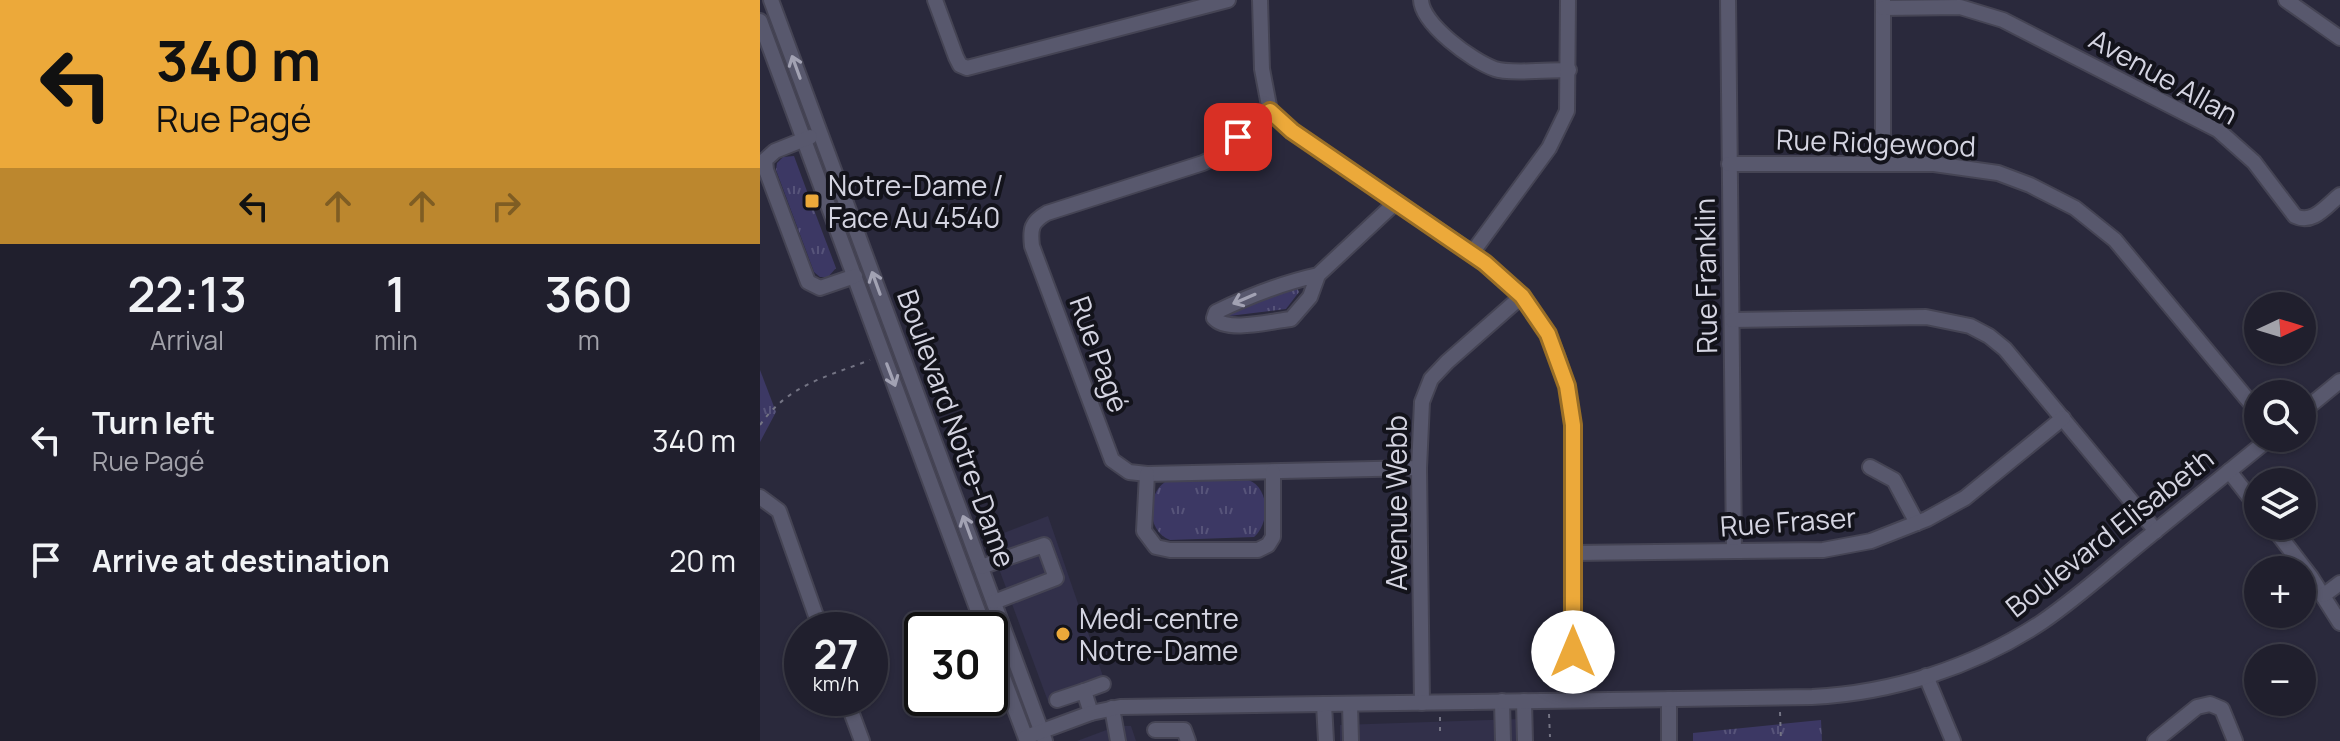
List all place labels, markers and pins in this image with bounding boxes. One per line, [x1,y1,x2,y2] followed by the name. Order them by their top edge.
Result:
[1204,103,1272,171] pin
[828,166,1004,236] place label: Notre-Dame / Face Au 4540
[803,192,821,210] marker: Notre-Dame / Face Au 4540
[1079,599,1239,669] place label: Medi-centre Notre-Dame
[1054,625,1072,643] marker: Medi-centre Notre-Dame

